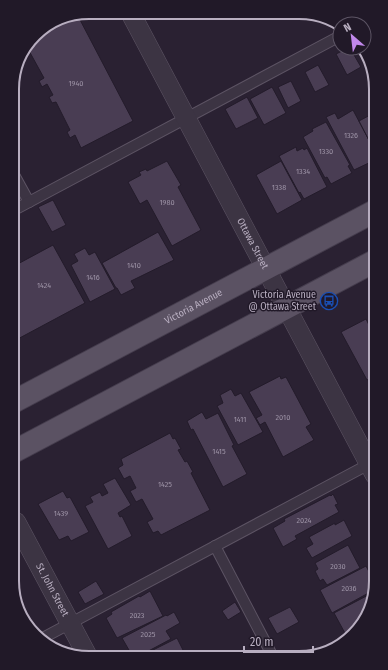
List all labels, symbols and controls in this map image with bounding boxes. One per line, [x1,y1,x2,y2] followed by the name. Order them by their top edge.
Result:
[332,16,372,56] north arrow
[342,20,354,35] text: N
[69,79,83,88] house number: 1940
[344,131,358,140] house number: 1326
[319,147,333,156] house number: 1330
[296,167,310,176] house number: 1334
[272,183,286,192] house number: 1338
[159,198,175,207] house number: 1980
[234,216,271,272] street label: Ottawa Street
[127,261,141,270] house number: 1410
[86,273,100,282] house number: 1416
[37,281,51,290] house number: 1424
[163,286,225,327] street label: Victoria Avenue
[249,289,317,313] place label: Victoria Avenue @ Ottawa Street
[319,291,339,311] bus stop icon: Victoria Avenue @ Ottawa Street
[276,413,290,422] house number: 2010
[234,415,246,424] house number: 1411
[212,447,226,456] house number: 1415
[158,480,172,489] house number: 1425
[54,509,68,518] house number: 1439
[297,516,312,525] house number: 2024
[33,561,72,619] street label: St. John Street
[330,562,346,571] house number: 2030
[341,584,357,593] house number: 2036
[130,611,145,620] house number: 2023
[244,628,313,654] scale bar
[141,630,156,639] house number: 2025
[250,635,274,649] text: 20 m

